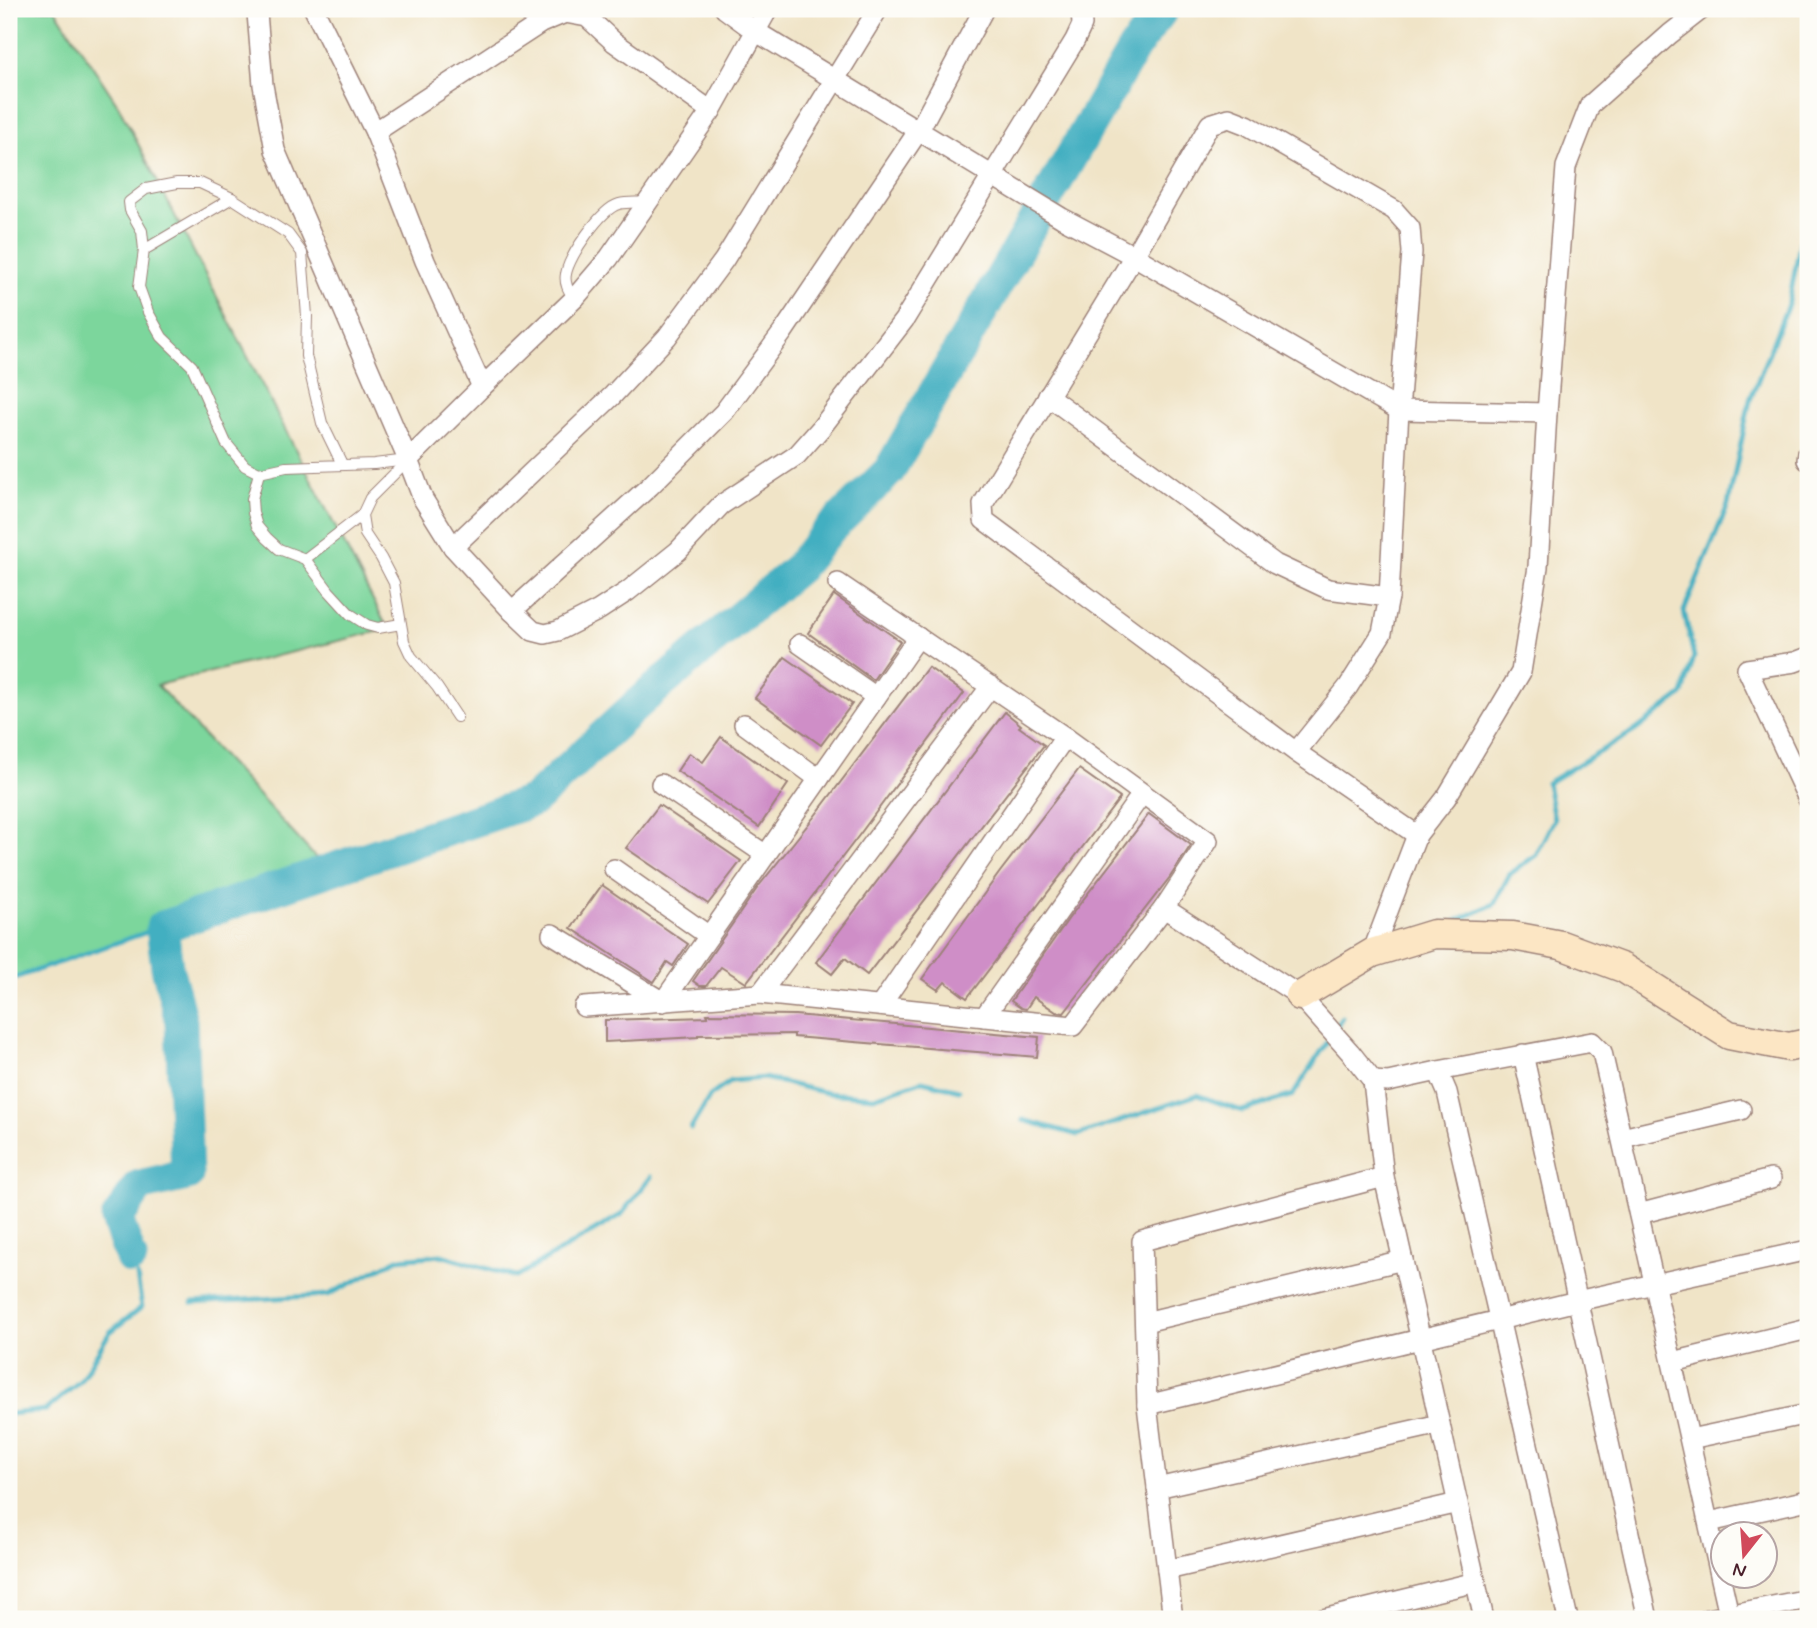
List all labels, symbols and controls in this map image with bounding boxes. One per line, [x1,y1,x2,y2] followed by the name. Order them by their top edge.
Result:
[1708,1520,1778,1590] north arrow
[1730,1556,1749,1584] text: N

